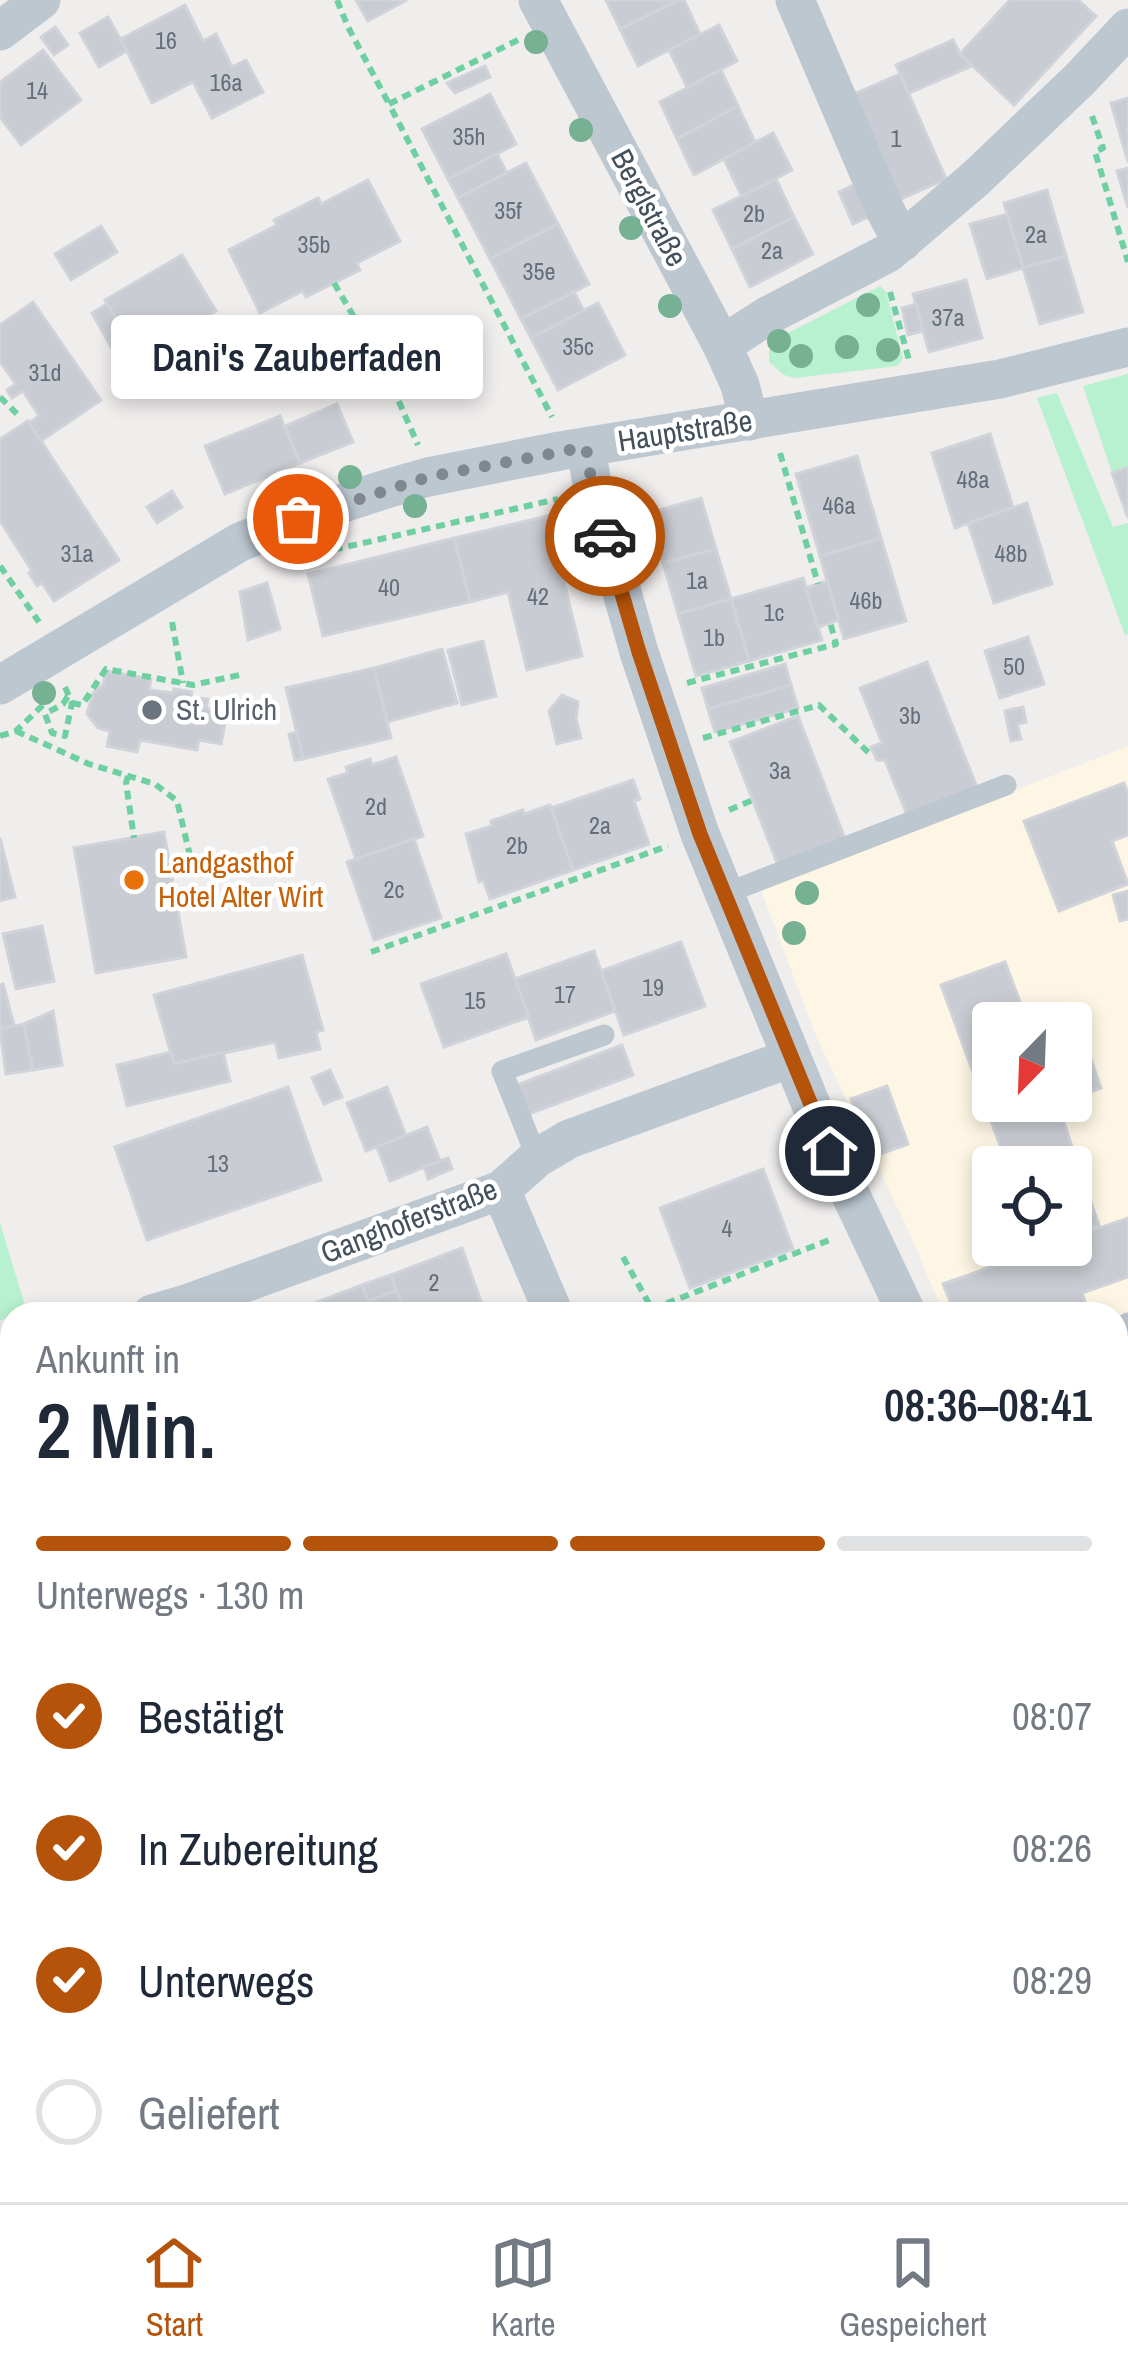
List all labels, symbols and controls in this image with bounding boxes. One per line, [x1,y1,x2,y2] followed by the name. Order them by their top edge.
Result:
[155,24,177,56] house number: 16
[210,66,242,98] house number: 16a
[26,74,48,106] house number: 14
[453,120,485,152] house number: 35h
[891,122,902,154] house number: 1
[602,142,697,273] street label: Berglstraße
[494,194,522,226] house number: 35f
[743,197,765,229] house number: 2b
[1025,218,1047,250] house number: 2a
[298,228,330,260] house number: 35b
[761,234,783,266] house number: 2a
[523,255,555,287] house number: 35e
[932,301,964,333] house number: 37a
[112,315,484,399] callout: Dani's Zauberfaden
[562,330,594,362] house number: 35c
[152,331,442,383] text: Dani's Zauberfaden
[29,356,61,388] house number: 31d
[615,400,755,460] street label: Hauptstraße
[957,463,989,495] house number: 48a
[247,468,349,570] pin
[545,476,665,596] courier
[265,486,331,552] icon: bag
[823,489,855,521] house number: 46a
[572,503,638,569] icon: car
[61,537,93,569] house number: 31a
[995,537,1027,569] house number: 48b
[686,564,708,596] house number: 1a
[378,571,400,603] house number: 40
[527,580,549,612] house number: 42
[850,584,882,616] house number: 46b
[764,596,785,628] house number: 1c
[703,621,725,653] house number: 1b
[1003,650,1025,682] house number: 50
[176,689,277,729] place label: St. Ulrich
[139,697,165,723] marker: St. Ulrich
[899,699,921,731] house number: 3b
[769,754,791,786] house number: 3a
[365,790,387,822] house number: 2d
[589,809,611,841] house number: 2a
[506,829,528,861] house number: 2b
[158,842,324,916] place label: Landgasthof Hotel Alter Wirt
[121,867,147,893] marker: Landgasthof Hotel Alter Wirt
[384,873,405,905] house number: 2c
[642,971,664,1003] house number: 19
[554,978,576,1010] house number: 17
[464,984,486,1016] house number: 15
[972,1002,1092,1122] north arrow
[972,1002,1092,1266] map controls
[779,1100,881,1202] pin
[797,1118,863,1184] icon: home
[972,1146,1092,1266] button: locate
[207,1147,229,1179] house number: 13
[315,1168,503,1272] street label: Ganghoferstraße
[722,1212,733,1244] house number: 4
[429,1266,439,1298] house number: 2
[36,1333,180,1385] text: Ankunft in
[884,1374,1092,1435] text: 08:36–08:41
[36,1377,216,1482] text: 2 Min.
[36,1569,304,1621] text: Unterwegs · 130 m
[36,1683,102,1749] icon: check
[138,1686,284,1747] text: Bestätigt
[1012,1690,1092,1742] text: 08:07
[36,1815,102,1881] icon: check
[138,1818,378,1879] text: In Zubereitung
[1012,1822,1092,1874] text: 08:26
[36,1947,102,2013] icon: check
[138,1950,314,2011] text: Unterwegs
[1012,1954,1092,2006] text: 08:29
[138,2082,280,2143] text: Geliefert
[141,2230,207,2346] tab: Start
[490,2230,556,2346] tab: Karte
[839,2230,987,2346] tab: Gespeichert

